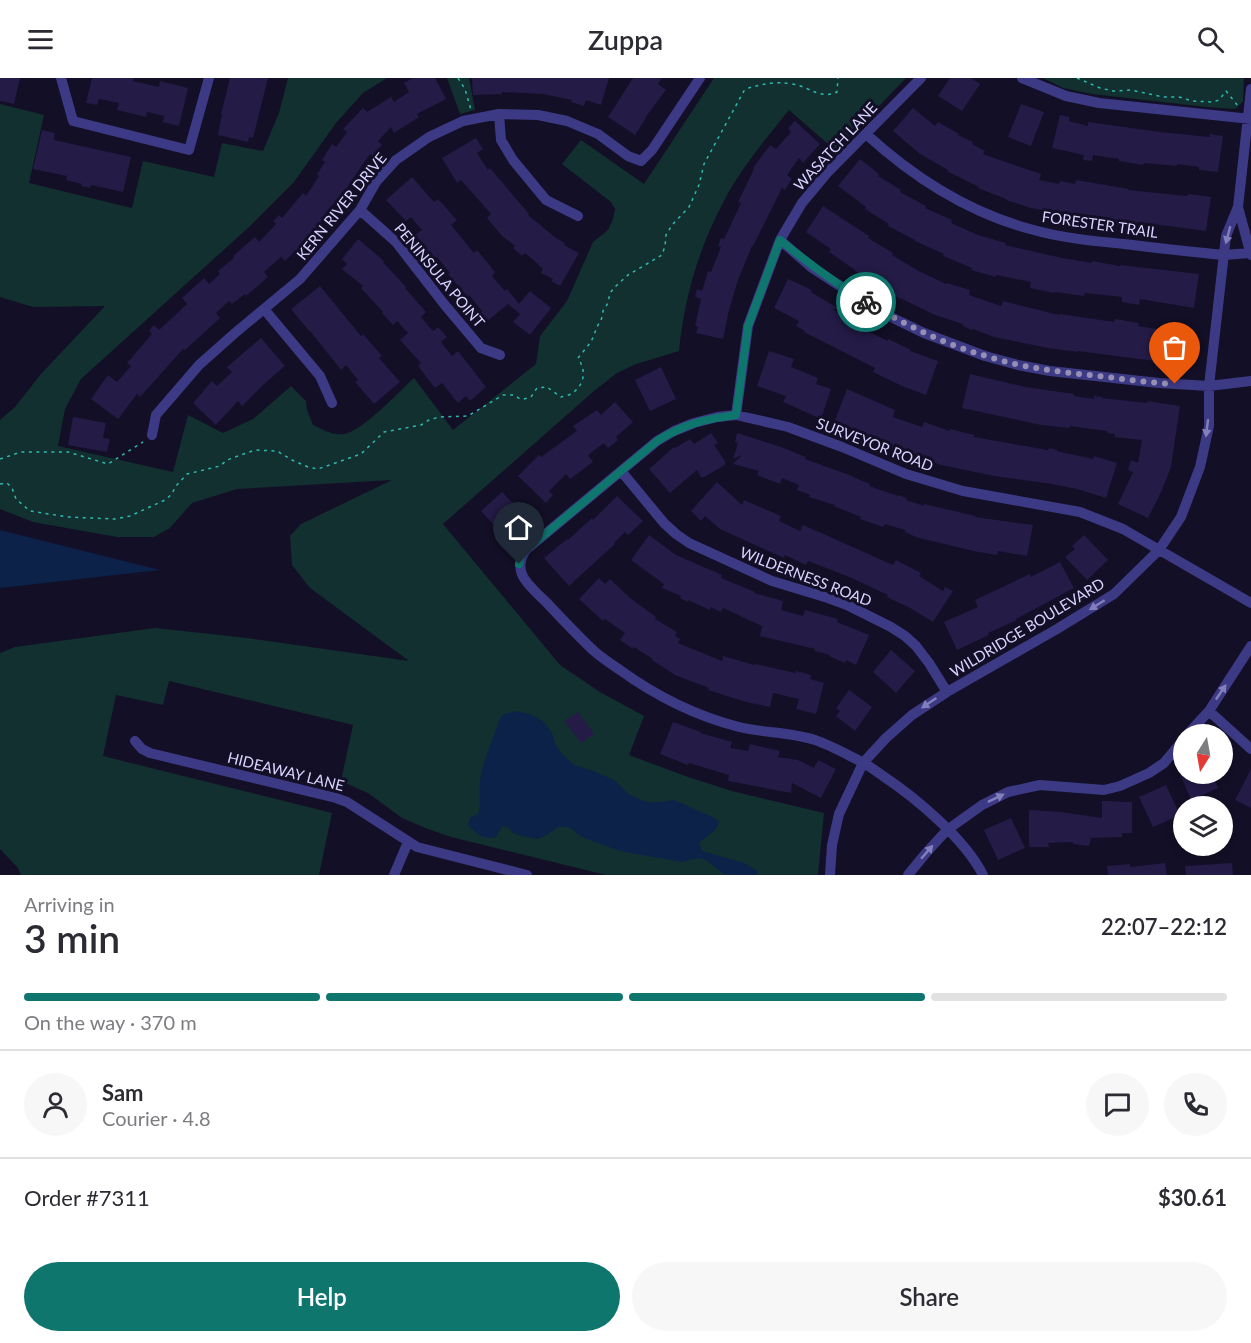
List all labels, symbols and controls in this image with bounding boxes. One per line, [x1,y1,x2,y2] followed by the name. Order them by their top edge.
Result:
[24,23,57,56] icon: menu
[588,23,663,56] text: Zuppa
[1194,23,1227,56] icon: search
[790,98,880,194] street label: WASATCH LANE
[292,149,390,263] street label: KERN RIVER DRIVE
[1041,207,1160,241] street label: FORESTER TRAIL
[391,219,489,331] street label: PENINSULA POINT
[1223,226,1232,244] one-way arrow
[836,272,896,332] courier
[850,286,883,319] icon: bike
[1149,322,1200,384] pin
[1158,331,1191,364] icon: bag
[814,413,936,475] street label: SURVEYOR ROAD
[1203,419,1212,438] one-way arrow
[493,502,544,564] pin
[502,511,535,544] icon: home
[738,543,874,609] street label: WILDERNESS ROAD
[947,574,1107,680] street label: WILDRIDGE BOULEVARD
[1089,599,1105,610] one-way arrow
[1215,684,1226,700] one-way arrow
[921,698,937,709] one-way arrow
[1173,724,1233,784] north arrow
[1173,724,1233,856] map controls
[226,748,346,794] street label: HIDEAWAY LANE
[988,793,1005,802] one-way arrow
[1173,796,1233,856] button: layers
[920,845,933,860] one-way arrow
[24,892,115,916] text: Arriving in
[1101,913,1227,940] text: 22:07–22:12
[24,915,120,961] text: 3 min
[24,1010,197,1034] text: On the way · 370 m
[24,1073,87,1136] button: person
[1086,1073,1149,1136] button: chat
[1164,1073,1227,1136] button: phone
[102,1079,144,1106] text: Sam
[102,1106,211,1130] text: Courier · 4.8
[24,1184,150,1211] text: Order #7311
[1158,1184,1227,1211] text: $30.61
[24,1262,620,1331] button: Help
[632,1262,1227,1331] button: Share

